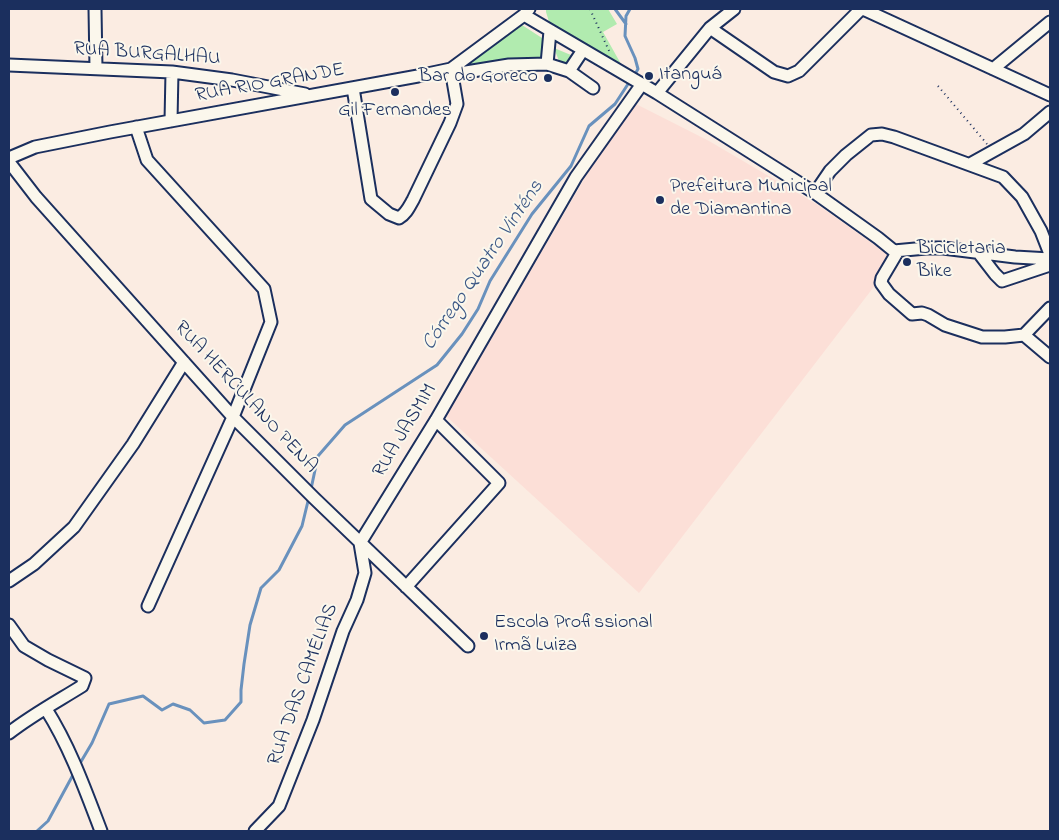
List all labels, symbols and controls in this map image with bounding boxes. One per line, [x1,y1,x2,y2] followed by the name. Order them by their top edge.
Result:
[73,38,221,72] street label: RUA BURGALHAU
[193,59,347,109] street label: RUA RIO GRANDE
[659,64,722,88] place label: Itanguá
[419,66,538,90] place label: Bar do Goreco
[643,70,655,82] marker: Itanguá
[542,72,554,84] marker: Bar do Goreco
[389,86,401,98] marker: Gil Fernandes
[338,100,452,124] place label: Gil Fernandes
[418,176,550,356] water label: Córrego Quatro Vinténs
[670,176,832,223] place label: Prefeitura Municipal de Diamantina
[654,194,666,206] marker: Prefeitura Municipal de Diamantina
[917,238,1006,285] place label: Bicicletaria Bike
[901,256,913,268] marker: Bicicletaria Bike
[168,317,322,479] street label: RUA HERCULANO PENA
[369,380,443,482] street label: RUA JASMIM
[264,601,344,769] street label: RUA DAS CAMÉLIAS
[494,612,652,659] place label: Escola Profissional Irmã Luiza
[478,630,490,642] marker: Escola Profissional Irmã Luiza

